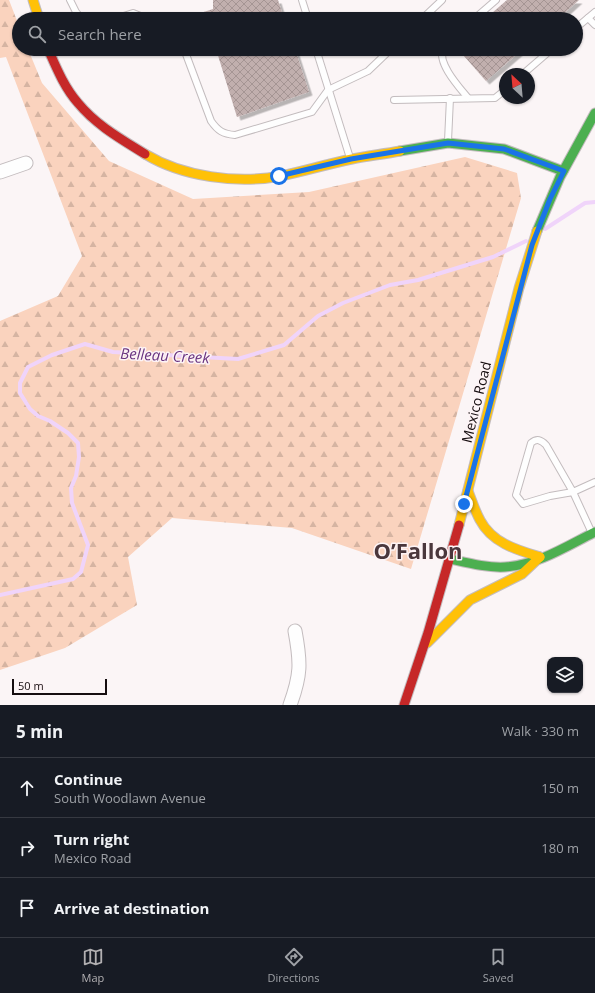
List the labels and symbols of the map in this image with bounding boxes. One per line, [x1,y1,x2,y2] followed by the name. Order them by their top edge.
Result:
[499,68,535,104] north arrow
[270,167,288,185] route start
[120,343,211,367] water label: Belleau Creek
[457,359,495,445] street label: Mexico Road
[455,495,473,513] route end
[373,535,463,565] district label: O’Fallon
[12,677,107,696] scale bar

